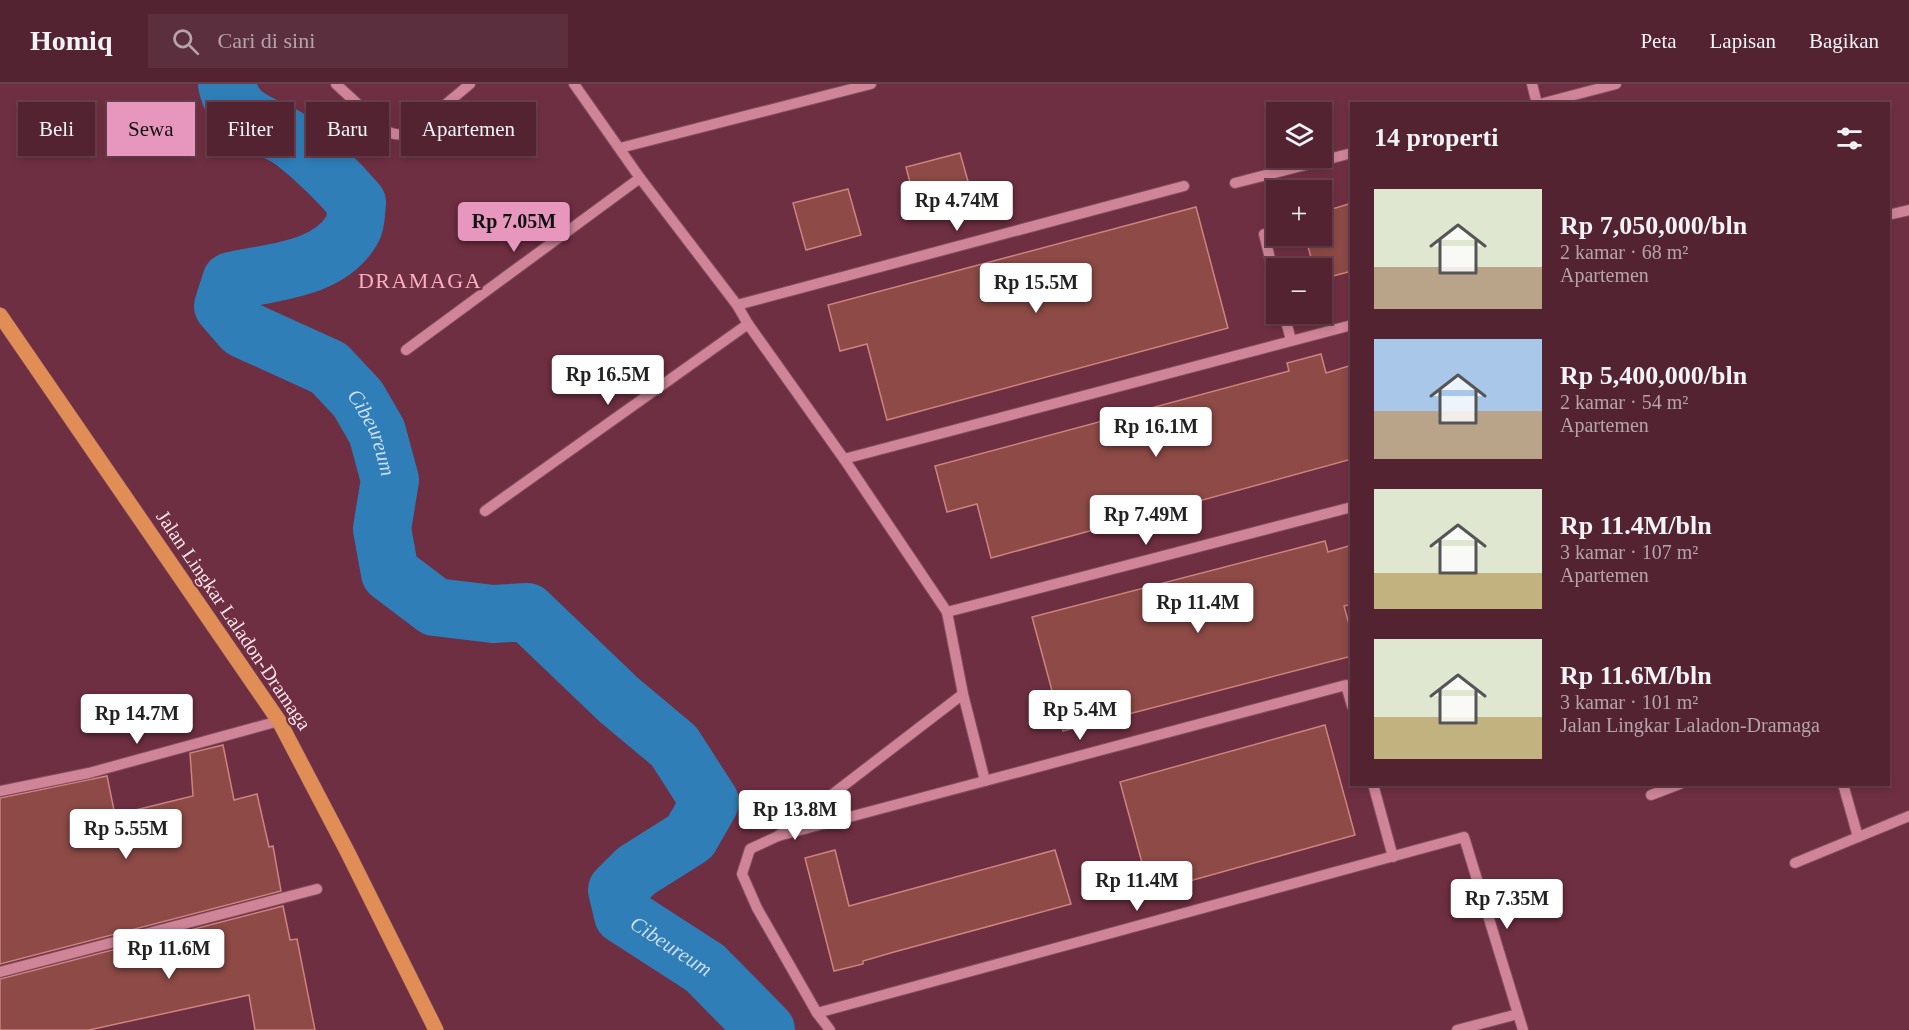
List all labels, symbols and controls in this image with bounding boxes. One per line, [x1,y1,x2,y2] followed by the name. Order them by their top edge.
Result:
[148,14,568,68] search box
[30,25,112,56] text: Homiq
[169,25,202,58] icon: search
[217,28,315,53] text: Cari di sini
[1640,29,1677,53] text: Peta
[1710,29,1776,53] text: Lapisan
[1809,29,1879,53] text: Bagikan
[18,102,95,156] chip: Beli
[107,102,195,156] chip: Sewa
[207,102,294,156] chip: Filter
[306,102,389,156] chip: Baru
[401,102,536,156] chip: Apartemen
[1266,102,1332,324] map controls
[1266,102,1332,168] button: layers
[1833,122,1866,155] icon: filters
[1374,123,1498,152] text: 14 properti
[1266,180,1332,246] button: +
[895,181,1019,232] pin: Rp 4.74M
[915,189,999,211] text: Rp 4.74M
[452,202,576,253] pin: Rp 7.05M
[472,210,556,232] text: Rp 7.05M
[1560,211,1747,240] text: Rp 7,050,000/bln
[1422,213,1494,285] icon: home
[1560,241,1688,263] text: 2 kamar · 68 m²
[1266,258,1332,324] button: −
[974,263,1098,314] pin: Rp 15.5M
[1560,264,1649,286] text: Apartemen
[358,268,482,293] district label: DRAMAGA
[994,271,1078,293] text: Rp 15.5M
[546,355,670,406] pin: Rp 16.5M
[1560,361,1747,390] text: Rp 5,400,000/bln
[566,363,650,385] text: Rp 16.5M
[1422,363,1494,435] icon: home
[343,384,400,479] water label: Cibeureum
[1560,391,1688,413] text: 2 kamar · 54 m²
[1094,407,1218,458] pin: Rp 16.1M
[1560,414,1649,436] text: Apartemen
[1114,415,1198,437] text: Rp 16.1M
[1084,495,1208,546] pin: Rp 7.49M
[1104,503,1188,525] text: Rp 7.49M
[151,506,316,735] street label: Jalan Lingkar Laladon-Dramaga
[1560,511,1712,540] text: Rp 11.4M/bln
[1422,513,1494,585] icon: home
[1560,541,1698,563] text: 3 kamar · 107 m²
[1560,564,1649,586] text: Apartemen
[1136,583,1260,634] pin: Rp 11.4M
[1156,591,1240,613] text: Rp 11.4M
[1560,661,1712,690] text: Rp 11.6M/bln
[1422,663,1494,735] icon: home
[1025,690,1135,741] pin: Rp 5.4M
[1560,691,1698,713] text: 3 kamar · 101 m²
[75,694,199,745] pin: Rp 14.7M
[1043,698,1117,720] text: Rp 5.4M
[95,702,179,724] text: Rp 14.7M
[1560,714,1820,736] text: Jalan Lingkar Laladon-Dramaga
[733,790,857,841] pin: Rp 13.8M
[753,798,837,820] text: Rp 13.8M
[64,809,188,860] pin: Rp 5.55M
[84,817,168,839] text: Rp 5.55M
[1075,861,1199,912] pin: Rp 11.4M
[1095,869,1179,891] text: Rp 11.4M
[1445,879,1569,930] pin: Rp 7.35M
[1465,887,1549,909] text: Rp 7.35M
[626,911,717,981] water label: Cibeureum
[107,929,231,980] pin: Rp 11.6M
[127,937,211,959] text: Rp 11.6M

